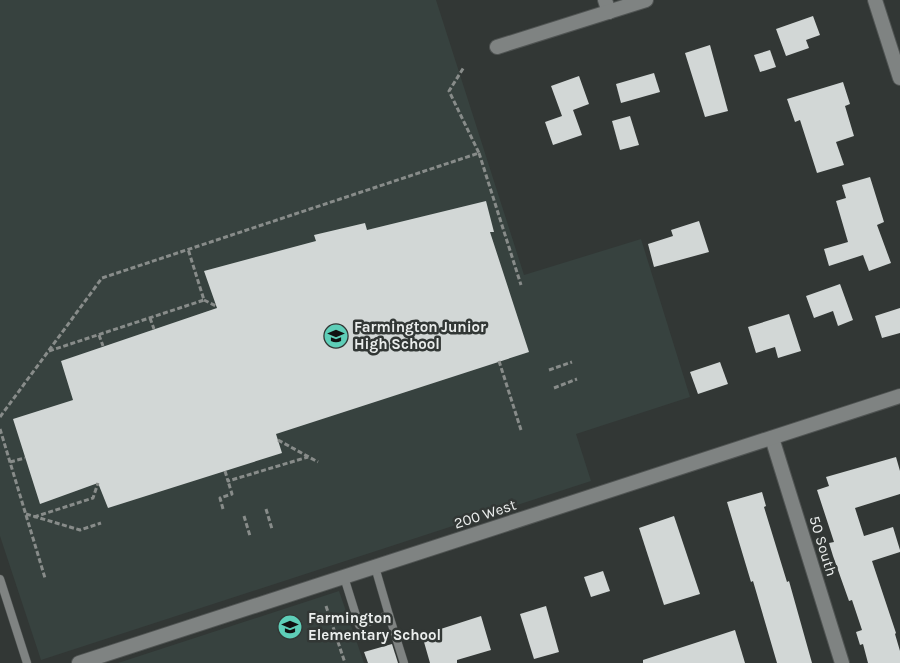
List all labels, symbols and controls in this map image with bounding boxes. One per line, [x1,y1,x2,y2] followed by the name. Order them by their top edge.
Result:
[354,318,486,353] place label: Farmington Junior High School
[323,323,349,349] school or university icon: Farmington Junior High School
[452,495,519,532] street label: 200 West
[805,514,841,578] street label: 50 South
[308,609,441,644] place label: Farmington Elementary School
[277,614,303,640] school or university icon: Farmington Elementary School

